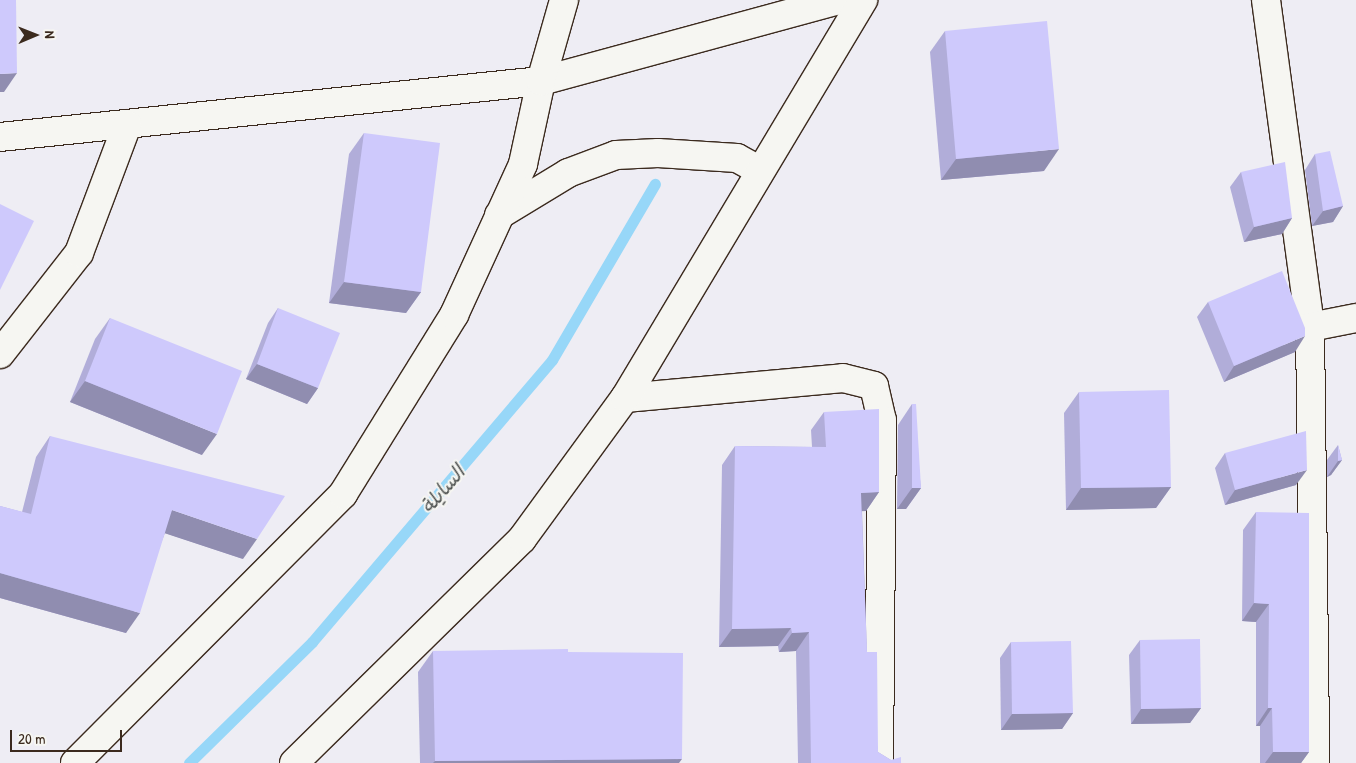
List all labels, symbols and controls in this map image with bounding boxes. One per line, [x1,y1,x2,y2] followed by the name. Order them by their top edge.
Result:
[10,10,60,60] north arrow
[41,31,60,39] text: N
[415,460,469,518] water label: السايلة
[12,720,125,752] scale bar
[18,728,45,749] text: 20 m

